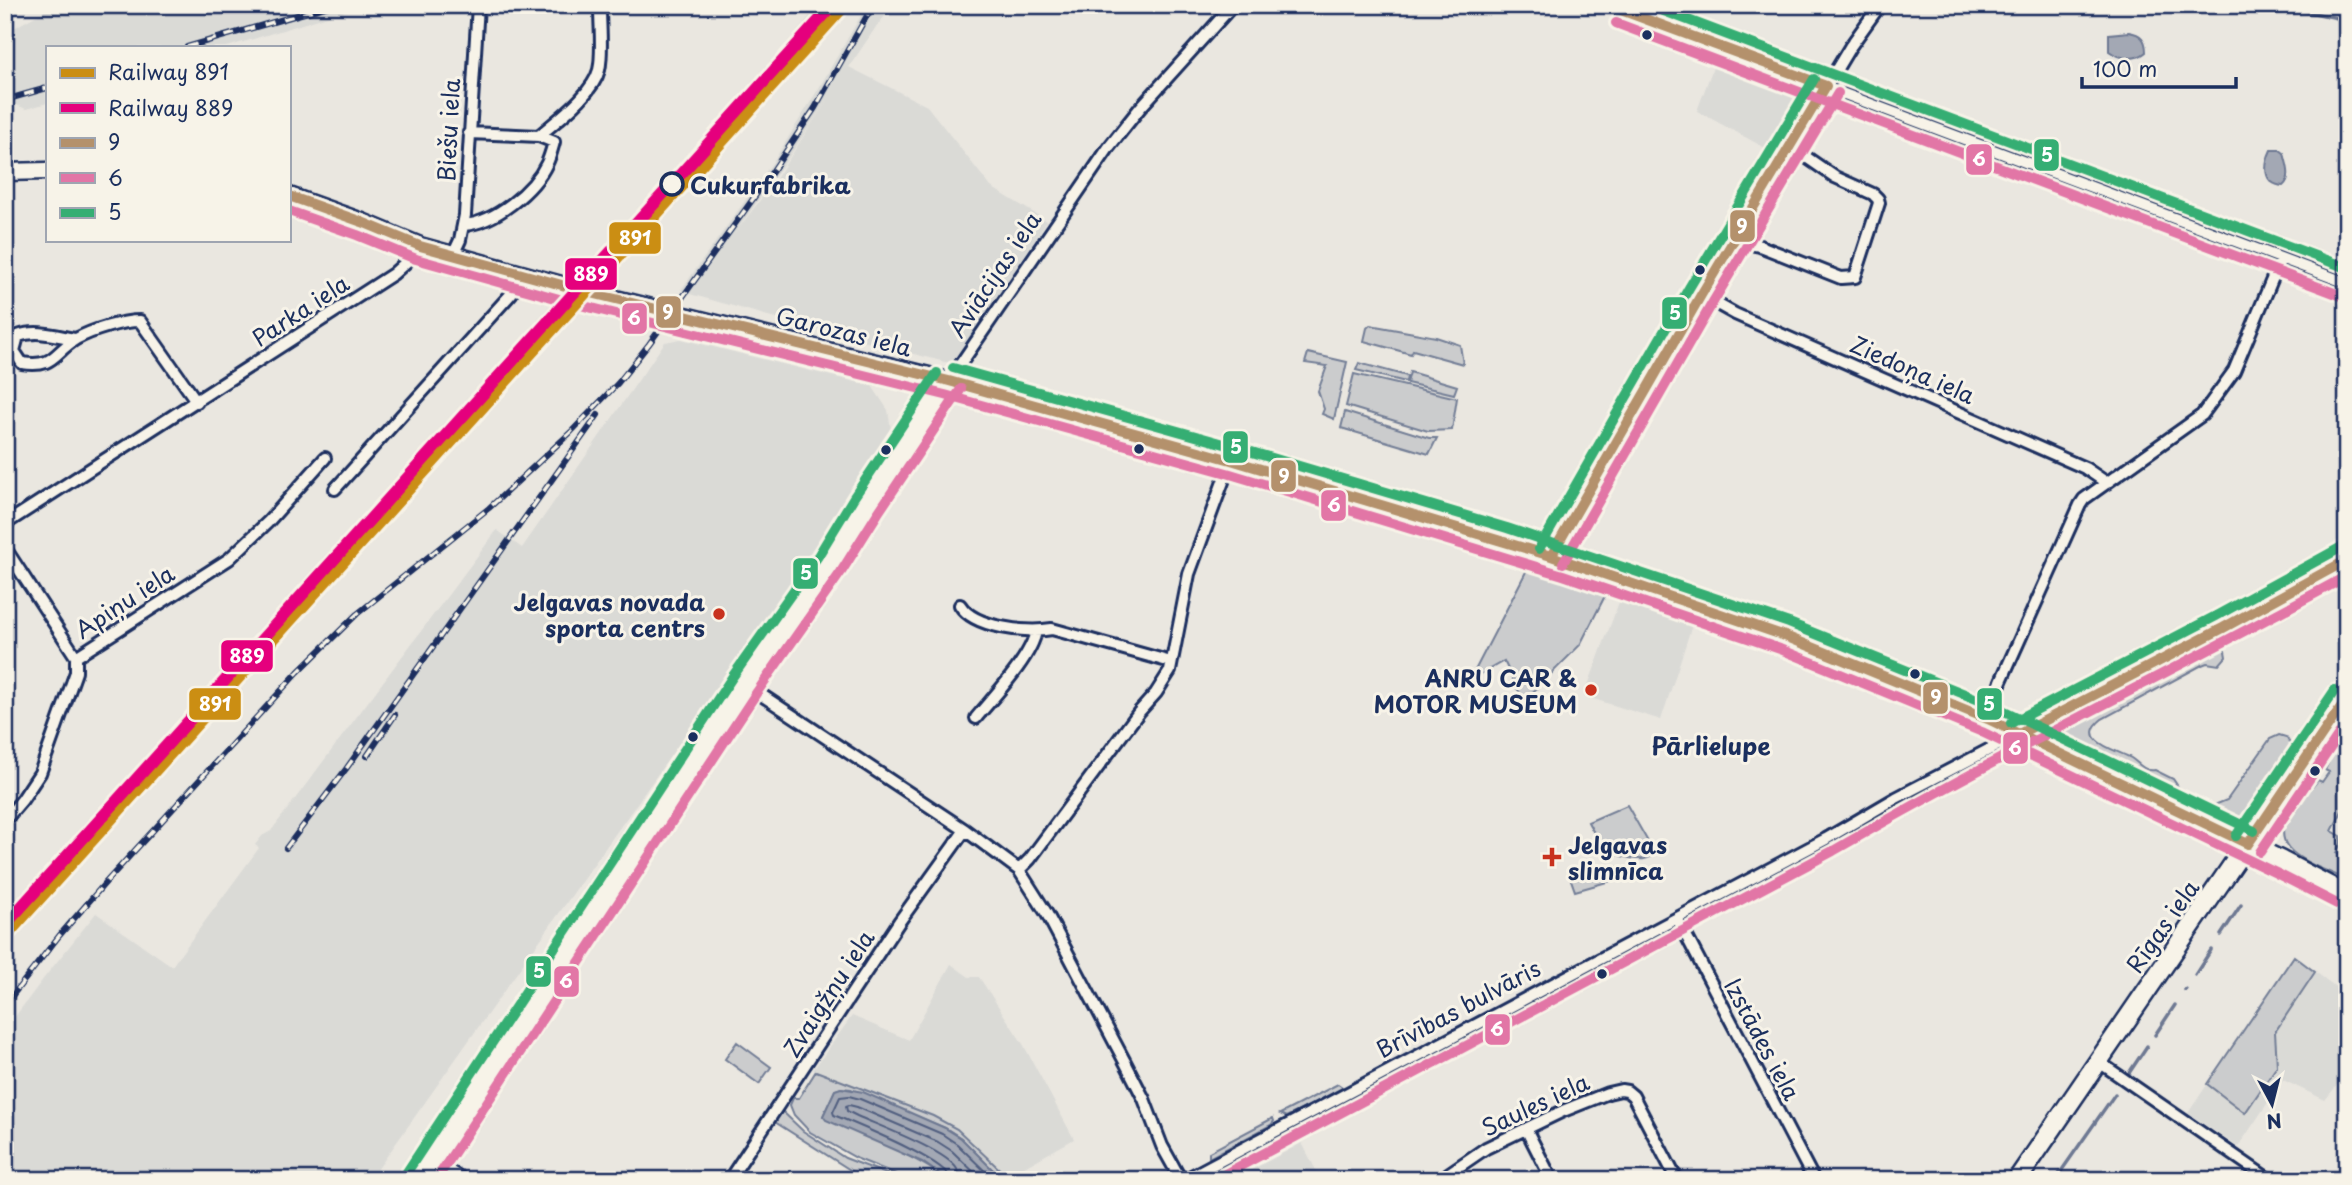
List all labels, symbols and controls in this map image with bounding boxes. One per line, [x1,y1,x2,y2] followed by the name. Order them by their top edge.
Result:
[1640,28,1654,42] unlabelled marker
[46,46,290,242] legend
[2082,46,2236,90] scale bar
[2093,52,2157,84] text: 100 m
[108,55,229,87] text: Railway 891
[428,77,468,183] street label: Biešu iela
[108,91,233,123] text: Railway 889
[108,125,120,157] text: 9
[2033,138,2060,172] line badge: 5
[2041,140,2053,168] text: 5
[1965,143,1993,176] line badge: 6
[1972,144,1986,172] text: 6
[108,161,123,193] text: 6
[690,167,851,202] place label: Cukurfabrika
[660,172,684,196] marker: Cukurfabrika
[108,195,122,227] text: 5
[939,203,1050,344] street label: Aviācijas iela
[1729,209,1756,243] line badge: 9
[1736,211,1748,239] text: 9
[608,221,662,255] line badge: 891
[619,223,651,251] text: 891
[564,257,618,291] line badge: 889
[573,259,609,287] text: 889
[1693,263,1707,277] unlabelled marker
[244,265,356,355] street label: Parka iela
[655,295,682,329] line badge: 9
[1661,296,1688,330] line badge: 5
[662,297,674,325] text: 9
[773,297,916,365] street label: Garozas iela
[1669,298,1681,326] text: 5
[621,302,648,335] line badge: 6
[627,303,641,331] text: 6
[1845,326,1982,412] street label: Ziedoņa iela
[1222,430,1249,464] line badge: 5
[1230,432,1242,460] text: 5
[1132,442,1146,456] unlabelled marker
[879,443,893,457] unlabelled marker
[1270,459,1297,493] line badge: 9
[1278,461,1290,489] text: 9
[1320,489,1347,522] line badge: 6
[1327,490,1341,518] text: 6
[67,555,181,646] street label: Apiņu iela
[792,557,819,590] line badge: 5
[800,558,812,586] text: 5
[514,584,705,645] place label: Jelgavas novada sporta centrs
[711,606,727,622] marker: Jelgavas novada sporta centrs
[220,639,274,673] line badge: 889
[229,641,265,669] text: 889
[1374,660,1577,721] place label: ANRU CAR & MOTOR MUSEUM
[1908,667,1922,681] unlabelled marker
[1922,681,1949,715] line badge: 9
[1583,682,1599,698] marker: ANRU CAR & MOTOR MUSEUM
[1930,682,1942,710] text: 9
[188,687,242,721] line badge: 891
[1976,687,2003,721] line badge: 5
[199,689,231,717] text: 891
[1983,689,1995,717] text: 5
[1651,727,1771,763] district label: Pārlielupe
[686,730,700,744] unlabelled marker
[2002,731,2029,765] line badge: 6
[2008,733,2022,761] text: 6
[2308,764,2322,778] unlabelled marker
[1568,827,1667,888] place label: Jelgavas slimnīca
[1542,847,1562,867] marker: Jelgavas slimnīca
[2117,872,2207,980] street label: Rīgas iela
[774,922,883,1064] street label: Zvaigžņu iela
[1370,950,1546,1066] street label: Brīvības bulvāris
[525,955,552,988] line badge: 5
[533,956,545,984] text: 5
[553,965,580,998] line badge: 6
[559,966,573,994] text: 6
[1595,967,1609,981] unlabelled marker
[1716,972,1810,1107] street label: Izstādes iela
[1484,1013,1511,1046] line badge: 6
[1490,1014,1504,1042] text: 6
[1475,1064,1595,1144] street label: Saules iela
[2236,1070,2306,1140] north arrow
[2265,1107,2283,1137] text: N

